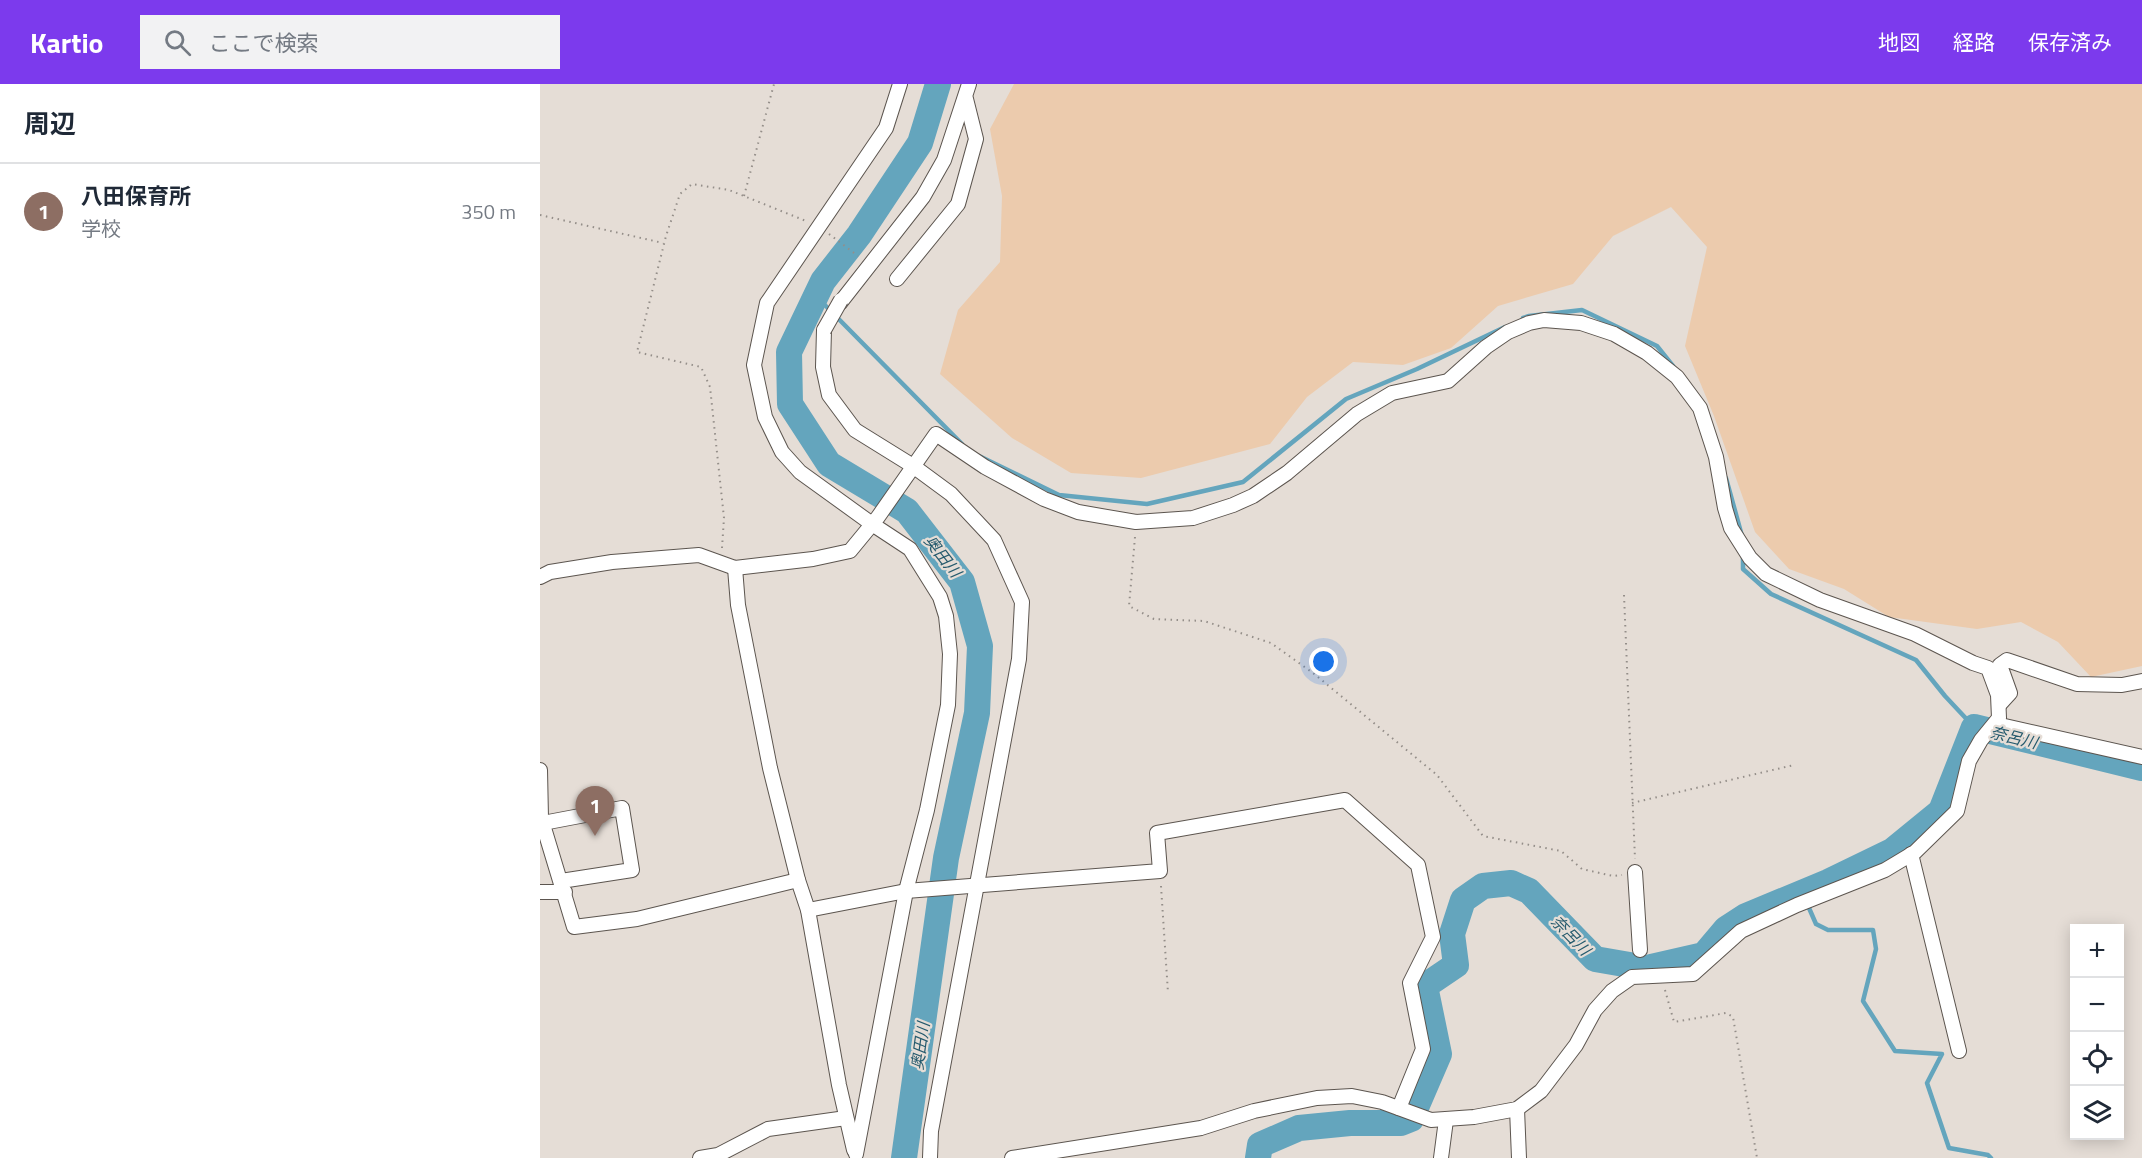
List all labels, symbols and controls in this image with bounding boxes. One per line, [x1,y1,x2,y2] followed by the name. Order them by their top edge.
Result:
[140,15,560,69] search box
[30,21,104,64] text: Kartio
[161,26,194,59] icon: search
[209,26,319,60] text: ここで検索
[1878,26,1920,58] text: 地図
[1953,26,1995,58] text: 経路
[2028,26,2112,58] text: 保存済み
[24,104,76,143] text: 周辺
[81,179,191,213] text: 八田保育所
[38,196,49,227] text: 1
[461,196,516,227] text: 350 m
[81,213,121,244] text: 学校
[919,530,968,584] water label: 奥田川
[1309,647,1338,676] your location
[1988,720,2042,755] water label: 奈呂川
[576,786,614,836] pin: 1
[1546,909,1598,962] water label: 奈呂川
[2070,924,2124,1140] map controls
[2070,924,2124,978] button: +
[2070,978,2124,1032] button: −
[905,1019,936,1071] water label: 奥田川
[2070,1032,2124,1086] button: locate
[2070,1086,2124,1140] button: layers

